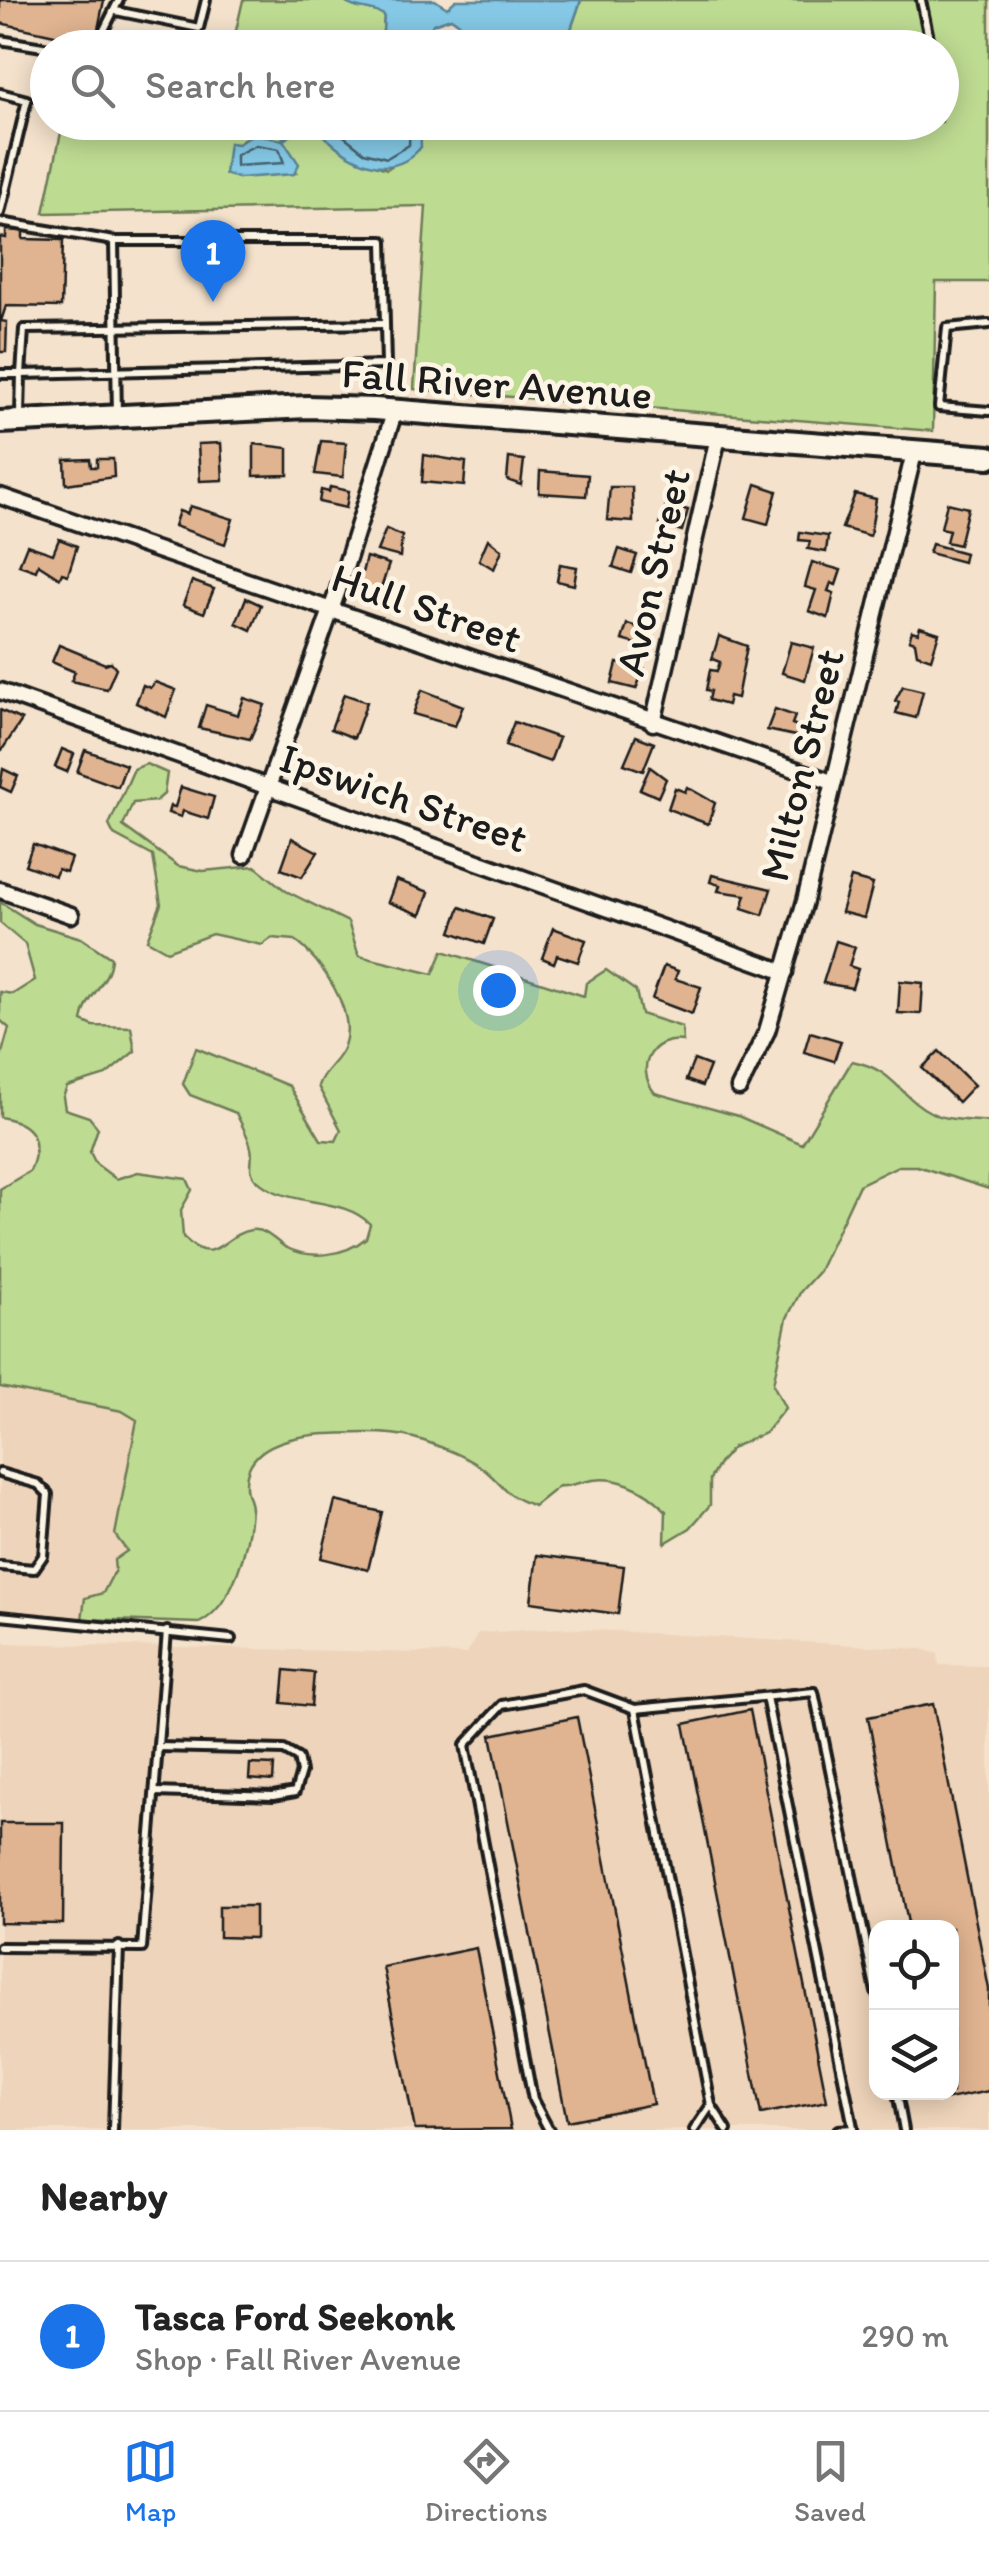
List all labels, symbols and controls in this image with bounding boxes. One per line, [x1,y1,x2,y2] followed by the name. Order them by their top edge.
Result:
[30,30,959,140] search box
[65,58,120,113] icon: search
[145,62,336,108] text: Search here
[180,220,246,302] pin: 1
[340,347,654,420] street label: Fall River Avenue
[604,464,701,680] street label: Avon Street
[325,551,528,664] street label: Hull Street
[748,644,855,886] street label: Milton Street
[273,731,534,864] street label: Ipswich Street
[473,965,524,1016] your location
[869,1920,959,2100] map controls
[869,1920,959,2010] button: locate
[869,2010,959,2100] button: layers
[40,2170,167,2221] text: Nearby
[135,2294,455,2340] text: Tasca Ford Seekonk
[65,2317,80,2355] text: 1
[862,2317,949,2355] text: 290 m
[135,2340,462,2378] text: Shop · Fall River Avenue
[123,2434,178,2528] tab: Map
[425,2434,548,2528] tab: Directions
[794,2434,866,2528] tab: Saved

